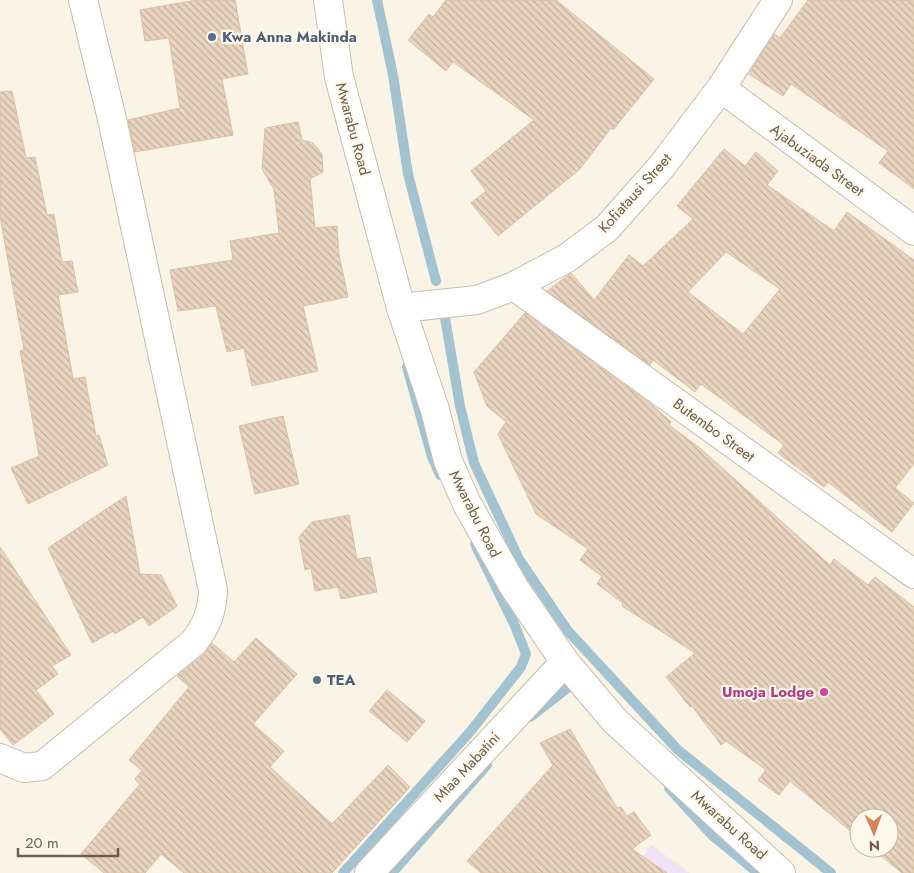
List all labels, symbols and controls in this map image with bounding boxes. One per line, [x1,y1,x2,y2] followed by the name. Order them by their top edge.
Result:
[222,26,357,48] place label: Kwa Anna Makinda
[206,31,218,43] marker: Kwa Anna Makinda
[330,80,376,178] street label: Mwarabu Road
[765,118,869,202] street label: Ajabuziada Street
[593,148,677,238] street label: Kofiatausi Street
[669,393,760,467] street label: Butembo Street
[444,467,506,561] street label: Mwarabu Road
[327,669,356,691] place label: TEA
[311,674,323,686] marker: TEA
[722,681,814,703] place label: Umoja Lodge
[818,686,830,698] marker: Umoja Lodge
[429,727,505,807] street label: Mtaa Mabatini
[686,785,772,865] street label: Mwarabu Road
[849,808,899,858] north arrow
[18,826,118,858] scale bar
[25,832,59,854] text: 20 m
[869,836,880,856] text: N

